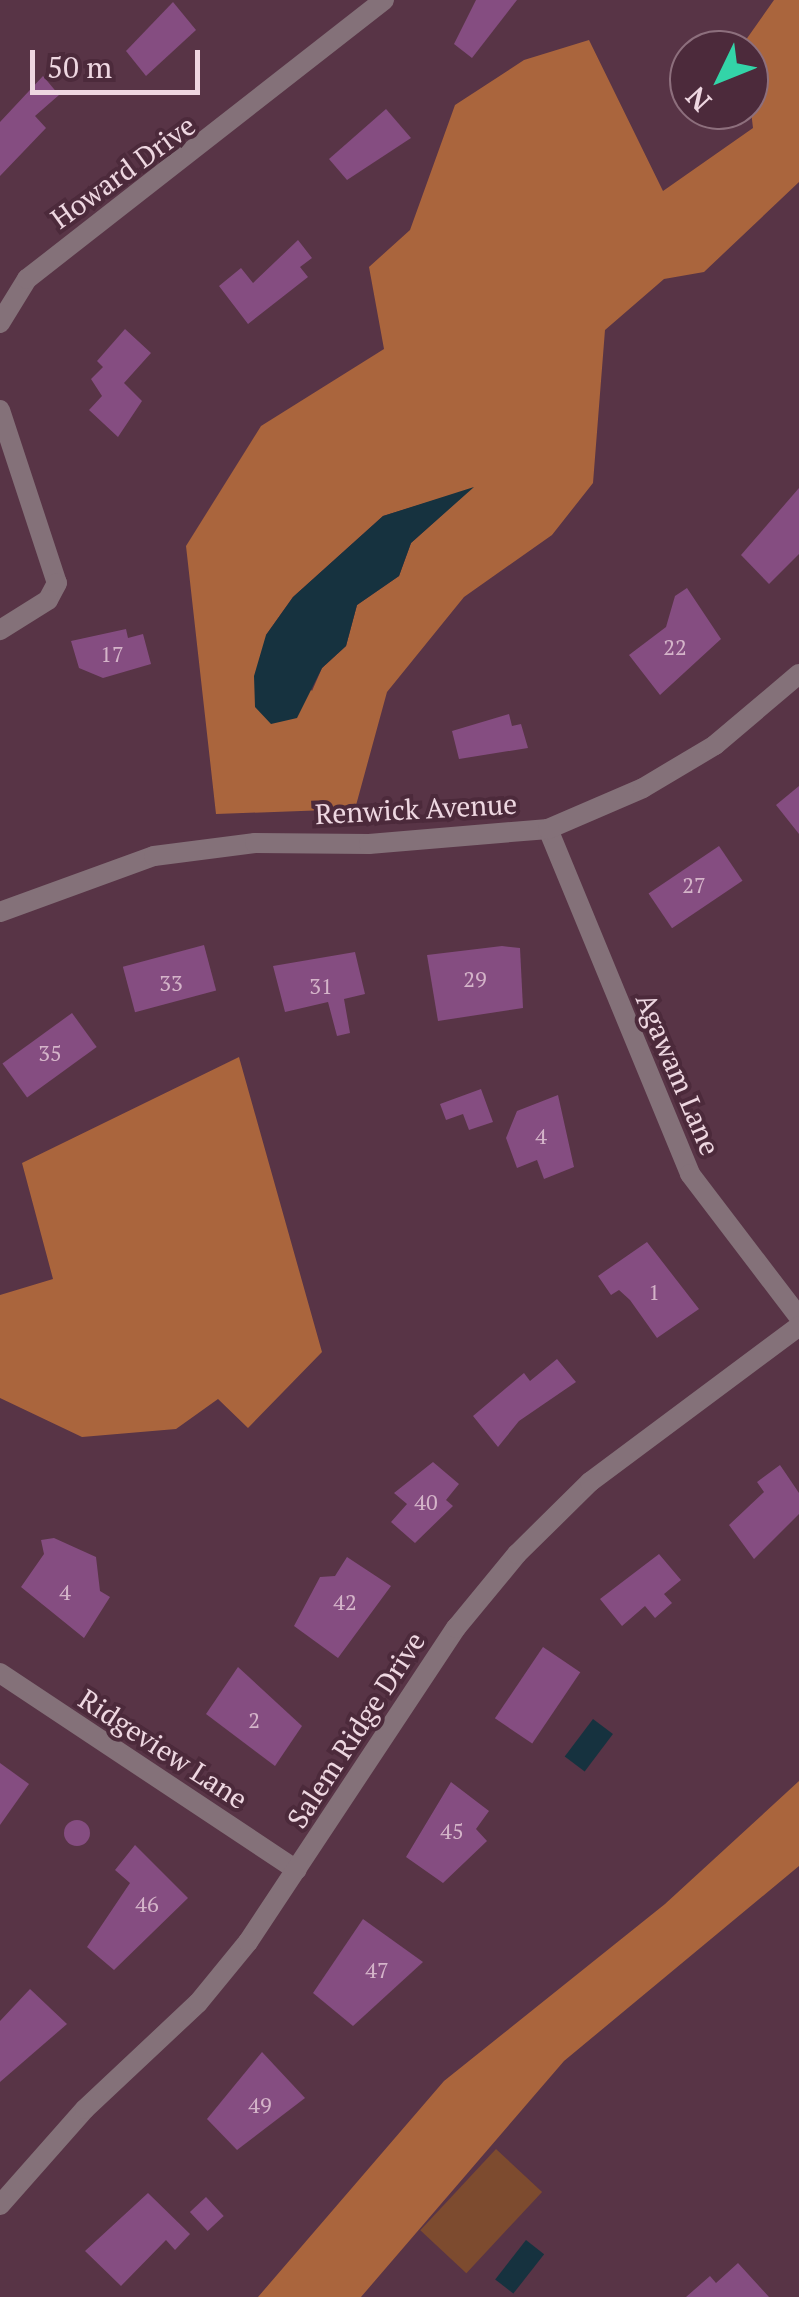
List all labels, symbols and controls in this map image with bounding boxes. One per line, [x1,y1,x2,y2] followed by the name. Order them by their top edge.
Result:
[35,30,205,92] scale bar
[669,30,769,130] north arrow
[47,47,112,87] text: 50 m
[677,79,719,120] text: N
[44,108,202,236] street label: Howard Drive
[663,634,687,660] house number: 22
[100,641,124,667] house number: 17
[314,787,518,831] street label: Renwick Avenue
[682,872,706,898] house number: 27
[463,966,487,992] house number: 29
[159,970,183,996] house number: 33
[309,973,333,999] house number: 31
[629,988,727,1160] street label: Agawam Lane
[38,1040,62,1066] house number: 35
[535,1123,547,1149] house number: 4
[648,1279,660,1305] house number: 1
[414,1489,438,1515] house number: 40
[59,1579,71,1605] house number: 4
[333,1589,357,1615] house number: 42
[280,1626,432,1834] street label: Salem Ridge Drive
[72,1682,254,1816] street label: Ridgeview Lane
[248,1707,260,1733] house number: 2
[440,1818,464,1844] house number: 45
[135,1891,159,1917] house number: 46
[365,1957,389,1983] house number: 47
[248,2092,272,2118] house number: 49

